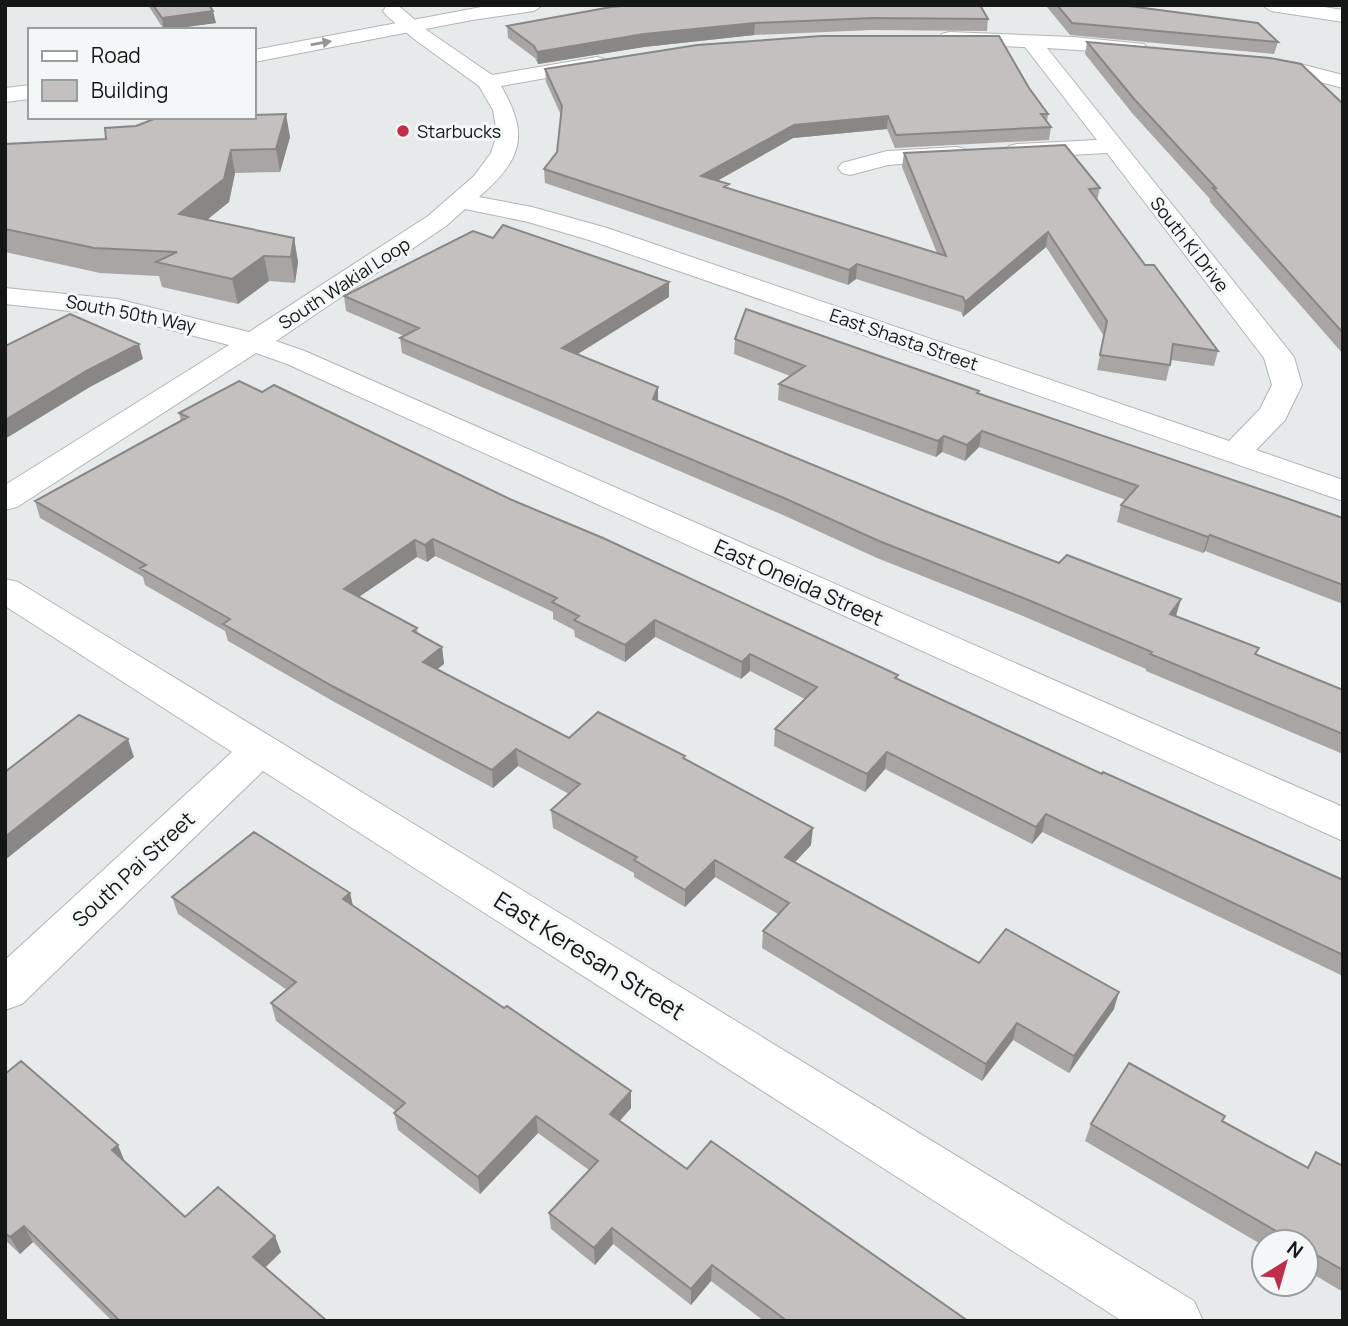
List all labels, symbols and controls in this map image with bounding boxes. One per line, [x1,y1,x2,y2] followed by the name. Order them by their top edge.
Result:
[28,28,256,119] legend
[310,37,332,48] one-way arrow
[91,41,141,69] text: Road
[91,76,168,104] text: Building
[417,119,501,143] place label: Starbucks
[395,123,411,139] marker: Starbucks
[1145,191,1235,297] street label: South Ki Drive
[274,232,414,334] street label: South Wakial Loop
[64,289,198,337] street label: South 50th Way
[827,302,981,376] street label: East Shasta Street
[710,532,888,632] street label: East Oneida Street
[66,805,200,933] street label: South Pai Street
[488,883,692,1027] street label: East Keresan Street
[1250,1228,1320,1298] north arrow
[1282,1235,1309,1264] text: N

